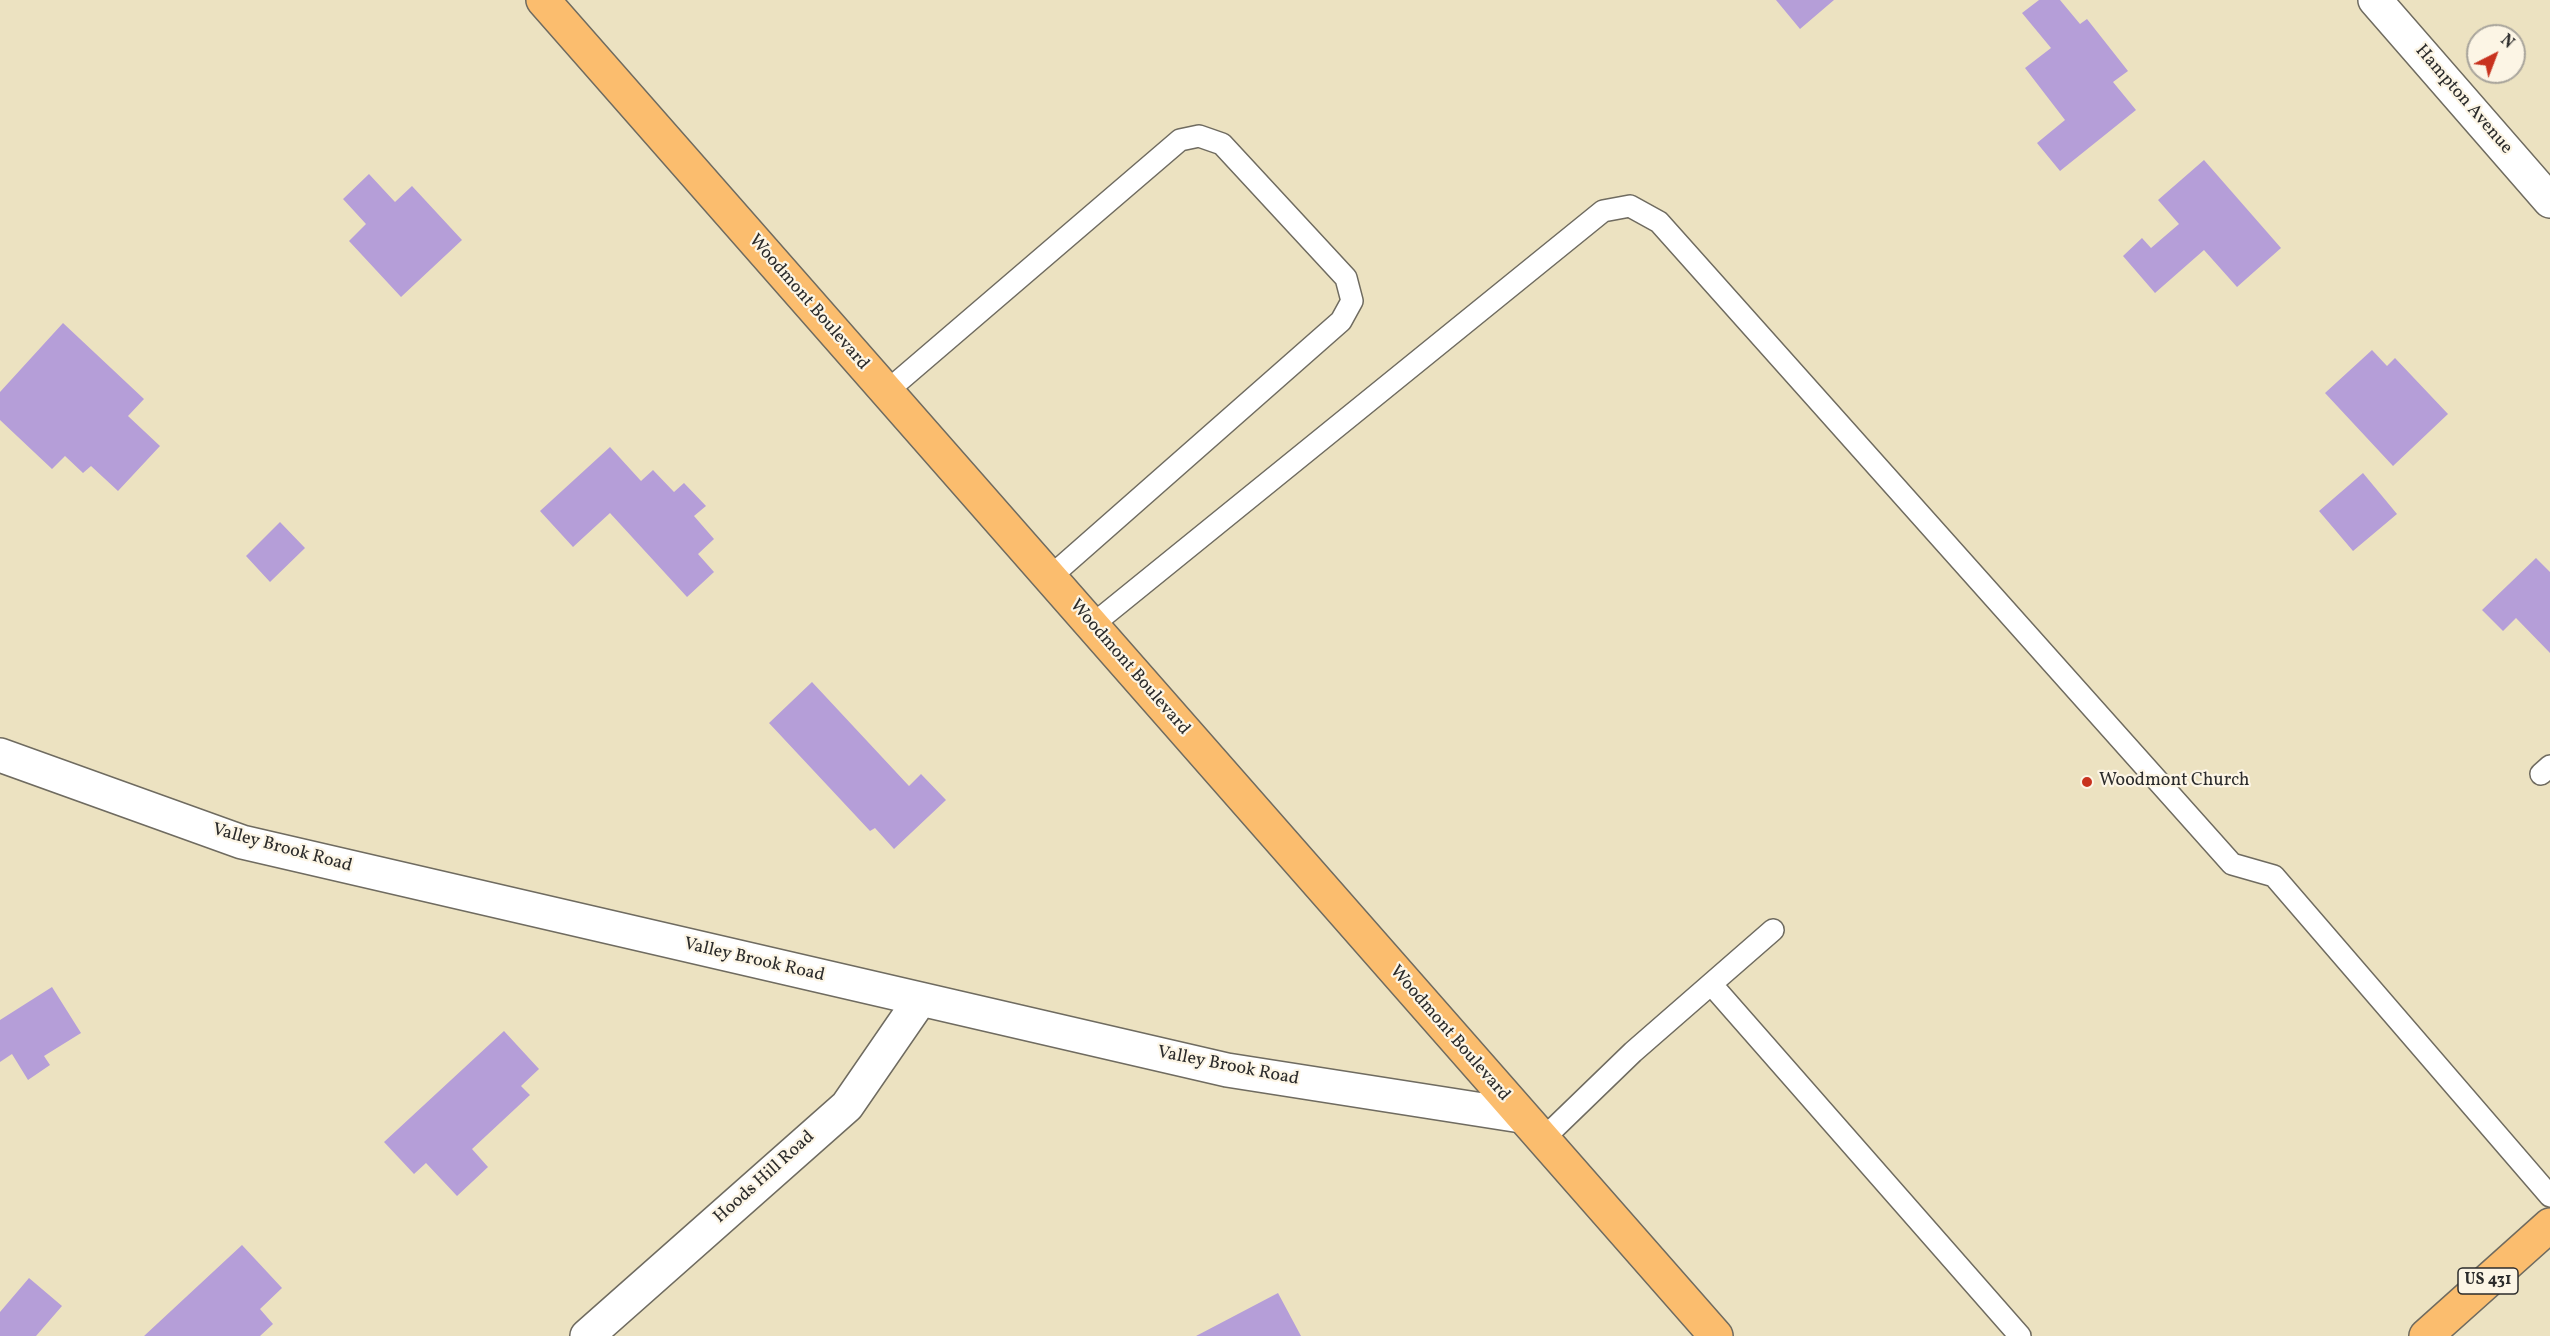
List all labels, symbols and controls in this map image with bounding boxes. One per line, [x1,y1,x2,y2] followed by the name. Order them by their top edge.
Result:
[2466,24,2526,84] north arrow
[2495,30,2518,54] text: N
[2410,41,2516,159] street label: Hampton Avenue
[743,231,873,375] street label: Woodmont Boulevard
[1064,596,1194,740] street label: Woodmont Boulevard
[2099,771,2250,793] place label: Woodmont Church
[2080,775,2094,789] marker: Woodmont Church
[210,820,354,878] street label: Valley Brook Road
[681,934,827,988] street label: Valley Brook Road
[1384,962,1514,1106] street label: Woodmont Boulevard
[1155,1043,1301,1091] street label: Valley Brook Road
[710,1127,820,1229] street label: Hoods Hill Road
[2458,1268,2518,1294] road number: US 431

